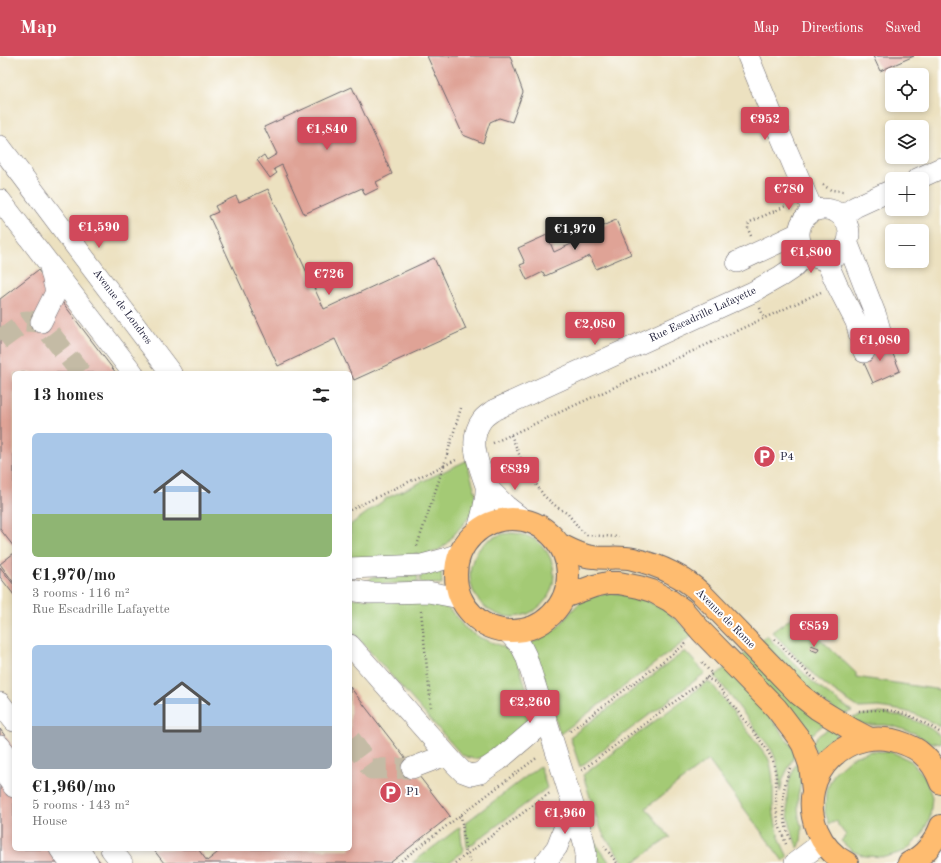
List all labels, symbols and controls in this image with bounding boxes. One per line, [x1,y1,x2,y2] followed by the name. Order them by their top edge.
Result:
[20,19,57,38] text: Map
[753,21,779,35] text: Map
[801,21,863,35] text: Directions
[885,21,921,35] text: Saved
[885,68,929,268] map controls
[885,68,929,112] button: locate
[741,107,789,141] pin: €952
[750,113,780,126] text: €952
[294,117,360,151] pin: €1,840
[885,120,929,164] button: layers
[306,123,348,136] text: €1,840
[885,172,929,216] button: +
[765,177,813,211] pin: €780
[774,183,804,196] text: €780
[66,215,132,249] pin: €1,590
[542,217,608,251] pin: €1,970
[78,221,120,234] text: €1,590
[554,223,596,236] text: €1,970
[885,224,929,268] button: −
[778,240,844,274] pin: €1,800
[790,246,832,259] text: €1,800
[305,262,353,296] pin: €726
[90,267,154,347] street label: Avenue de Londres
[314,268,344,281] text: €726
[648,285,758,345] street label: Rue Escadrille Lafayette
[562,312,628,346] pin: €2,080
[574,318,616,331] text: €2,080
[847,328,913,362] pin: €1,080
[859,334,901,347] text: €1,080
[310,384,332,406] icon: filters
[32,387,104,404] text: 13 homes
[751,444,777,470] parking icon: P4
[780,452,794,463] place label: P4
[491,457,539,491] pin: €839
[146,459,218,531] icon: home
[500,463,530,476] text: €839
[32,567,116,584] text: €1,970/mo
[32,587,130,600] text: 3 rooms · 116 m²
[693,587,757,651] street label: Avenue de Rome
[32,603,170,616] text: Rue Escadrille Lafayette
[790,614,838,648] pin: €859
[799,620,829,633] text: €859
[146,671,218,743] icon: home
[497,690,563,724] pin: €2,260
[509,696,551,709] text: €2,260
[32,779,116,796] text: €1,960/mo
[377,779,403,805] parking icon: P1
[406,787,420,798] place label: P1
[32,799,130,812] text: 5 rooms · 143 m²
[532,801,598,835] pin: €1,960
[544,807,586,820] text: €1,960
[32,815,67,828] text: House

